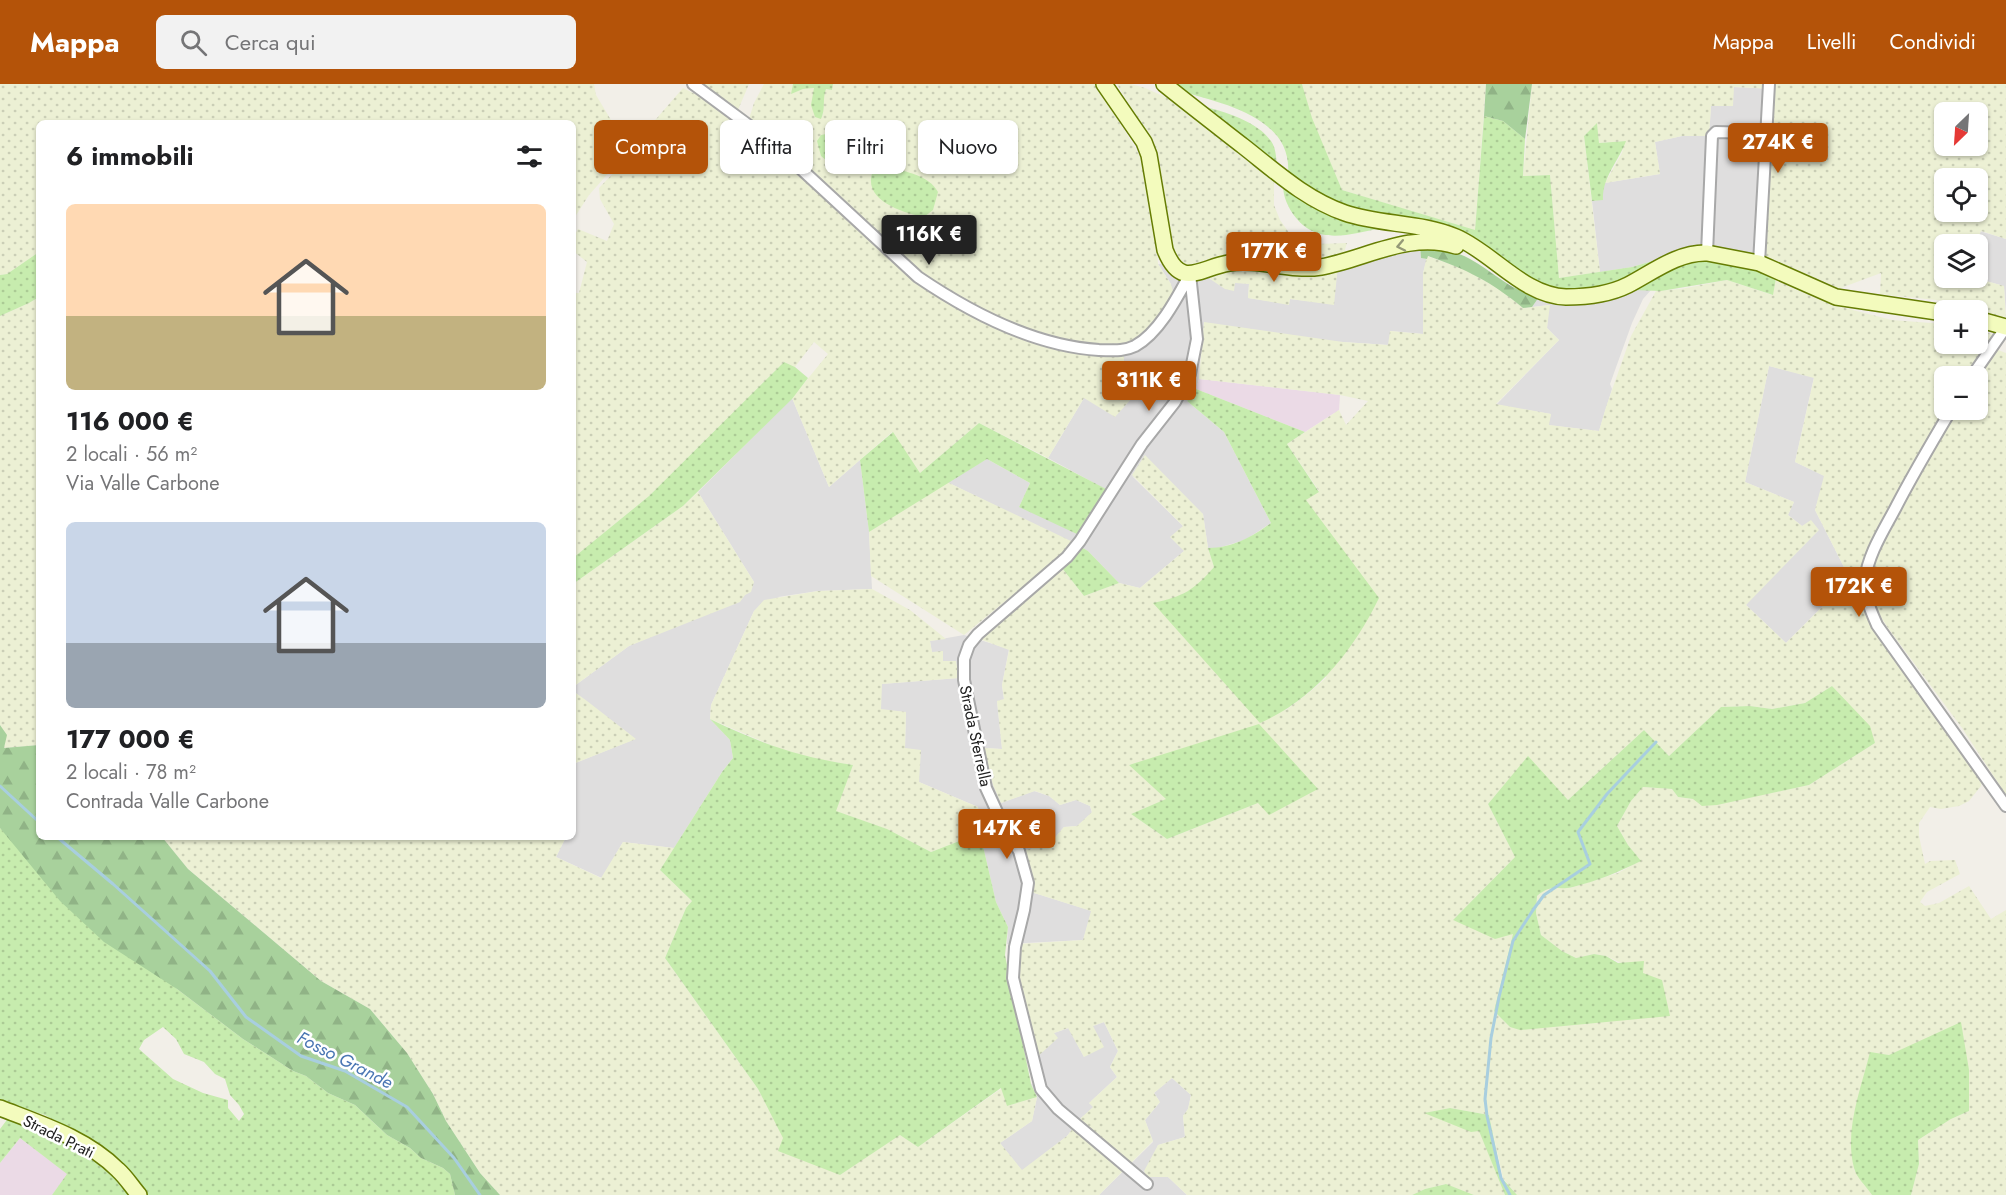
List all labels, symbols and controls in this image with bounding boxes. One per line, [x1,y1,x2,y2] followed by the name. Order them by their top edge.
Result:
[156,15,576,69] search box
[30,22,120,63] text: Mappa
[177,26,210,59] icon: search
[225,26,316,58] text: Cerca qui
[1713,27,1774,57] text: Mappa
[1807,27,1857,57] text: Livelli
[1890,27,1976,57] text: Condividi
[1934,102,1988,156] north arrow
[1934,102,1988,420] map controls
[594,120,708,174] chip: Compra
[720,120,813,174] chip: Affitta
[825,120,906,174] chip: Filtri
[918,120,1018,174] chip: Nuovo
[1729,123,1827,174] pin: 274K €
[1742,128,1814,157] text: 274K €
[66,137,194,175] text: 6 immobili
[513,140,546,173] icon: filters
[1934,168,1988,222] button: locate
[880,215,978,266] pin: 116K €
[896,220,962,249] text: 116K €
[1225,232,1323,283] pin: 177K €
[1934,234,1988,288] button: layers
[1240,237,1308,266] text: 177K €
[1396,238,1406,251] one-way arrow
[252,243,360,351] icon: home
[1934,300,1988,354] button: +
[1100,361,1198,412] pin: 311K €
[1116,366,1182,395] text: 311K €
[1934,366,1988,420] button: −
[66,402,194,440] text: 116 000 €
[66,440,197,469] text: 2 locali · 56 m²
[66,469,220,498] text: Via Valle Carbone
[252,561,360,669] icon: home
[1810,567,1908,618] pin: 172K €
[1825,572,1893,601] text: 172K €
[954,683,997,789] street label: Strada Sferrella
[66,720,195,758] text: 177 000 €
[66,758,196,787] text: 2 locali · 78 m²
[66,787,269,816] text: Contrada Valle Carbone
[958,809,1056,860] pin: 147K €
[972,814,1042,843] text: 147K €
[293,1025,397,1095] water label: Fosso Grande
[19,1109,98,1164] street label: Strada Prati

